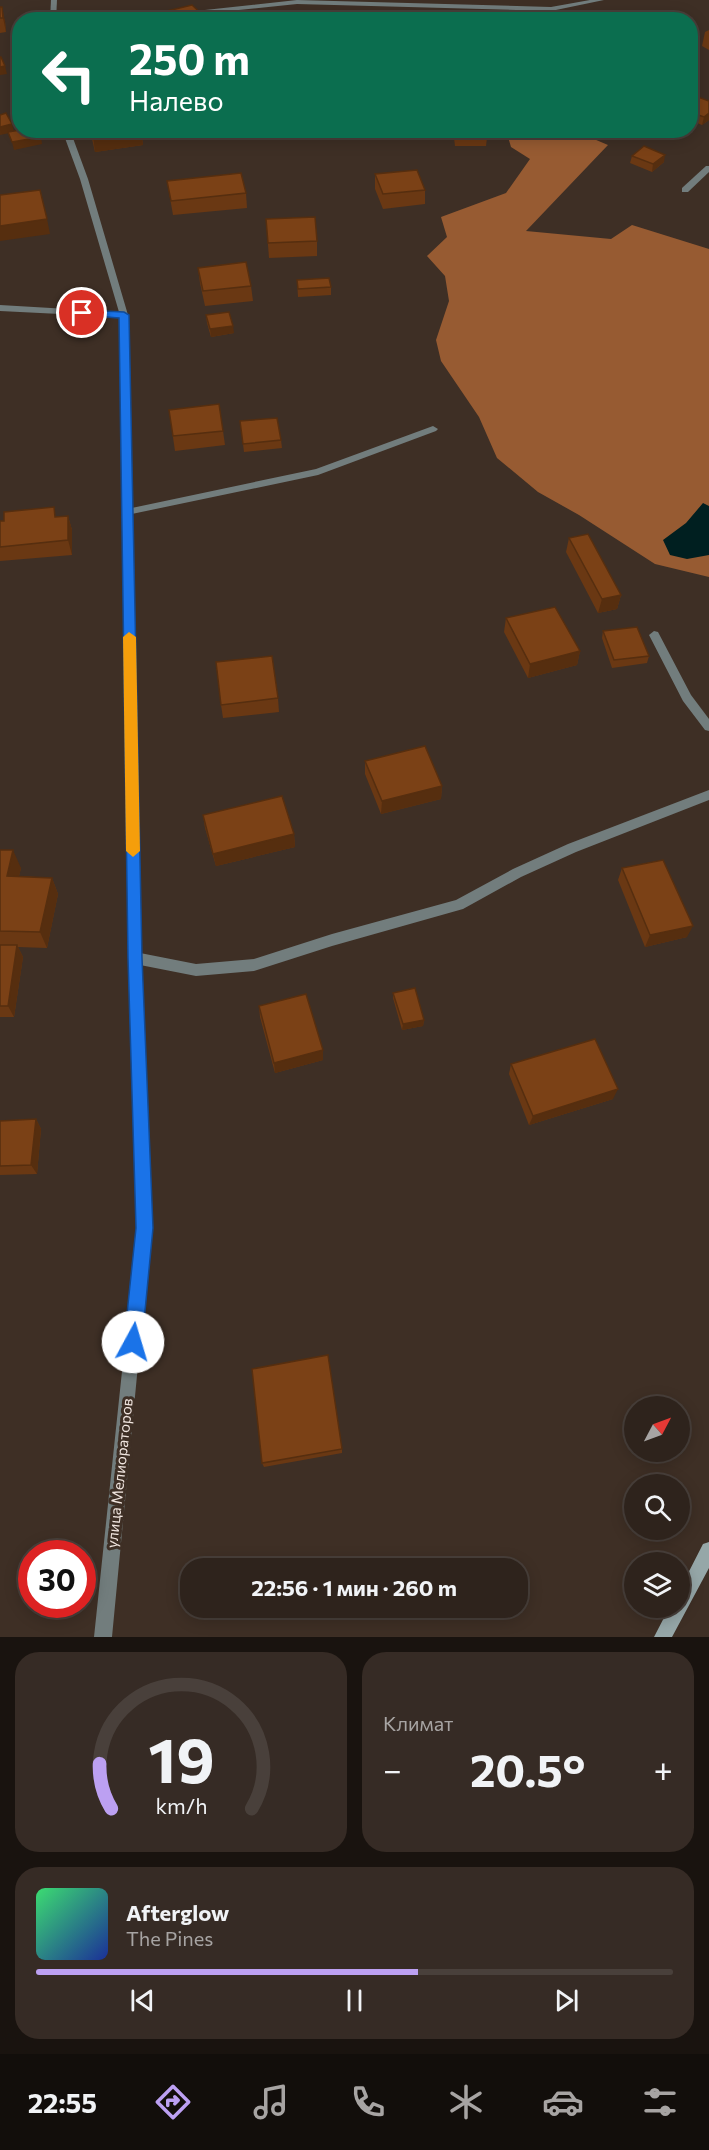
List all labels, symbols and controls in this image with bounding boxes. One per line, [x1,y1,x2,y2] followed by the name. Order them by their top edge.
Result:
[129,32,250,84] text: 250 m
[30,36,108,114] icon: left
[129,84,224,117] text: Налево
[56,287,107,338] pin
[65,296,98,329] icon: arrive
[101,1310,165,1374] position arrow
[624,1396,690,1462] north arrow
[624,1396,690,1618] map controls
[102,1397,136,1549] street label: улица Мелиораторов
[624,1474,690,1540] button: search
[18,1540,96,1618] speed limit sign: 30
[624,1552,690,1618] button: layers
[251,1574,457,1601] text: 22:56 · 1 мин · 260 m
[383,1711,453,1735] text: Климат
[148,1720,214,1796] text: 19
[470,1741,585,1796] text: 20.5°
[383,1748,402,1789] text: −
[654,1748,673,1789] text: +
[155,1792,207,1818] text: km/h
[126,1899,229,1926] text: Afterglow
[126,1926,213,1950] text: The Pines
[126,1984,159,2017] icon: previous
[338,1984,371,2017] icon: pause
[550,1984,583,2017] icon: next
[152,2081,194,2123] icon: directions
[250,2081,292,2123] icon: music
[347,2081,389,2123] icon: phone
[445,2081,487,2123] icon: climate
[542,2081,584,2123] icon: car
[639,2081,681,2123] icon: filters
[28,2086,97,2119] text: 22:55

